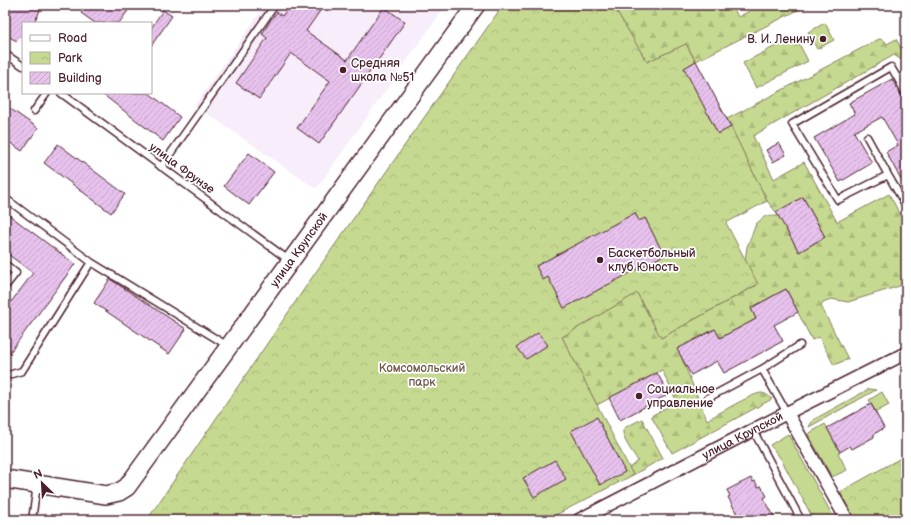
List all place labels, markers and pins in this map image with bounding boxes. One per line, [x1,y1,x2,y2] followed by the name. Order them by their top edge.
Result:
[747,32,815,47] place label: В. И. Ленину
[818,34,828,44] marker: В. И. Ленину
[351,56,414,85] place label: Средняя школа №51
[338,65,348,75] marker: Средняя школа №51
[608,246,696,275] place label: Баскетбольный клуб Юность
[595,255,605,265] marker: Баскетбольный клуб Юность
[647,382,715,411] place label: Социальное управление
[634,391,644,401] marker: Социальное управление

